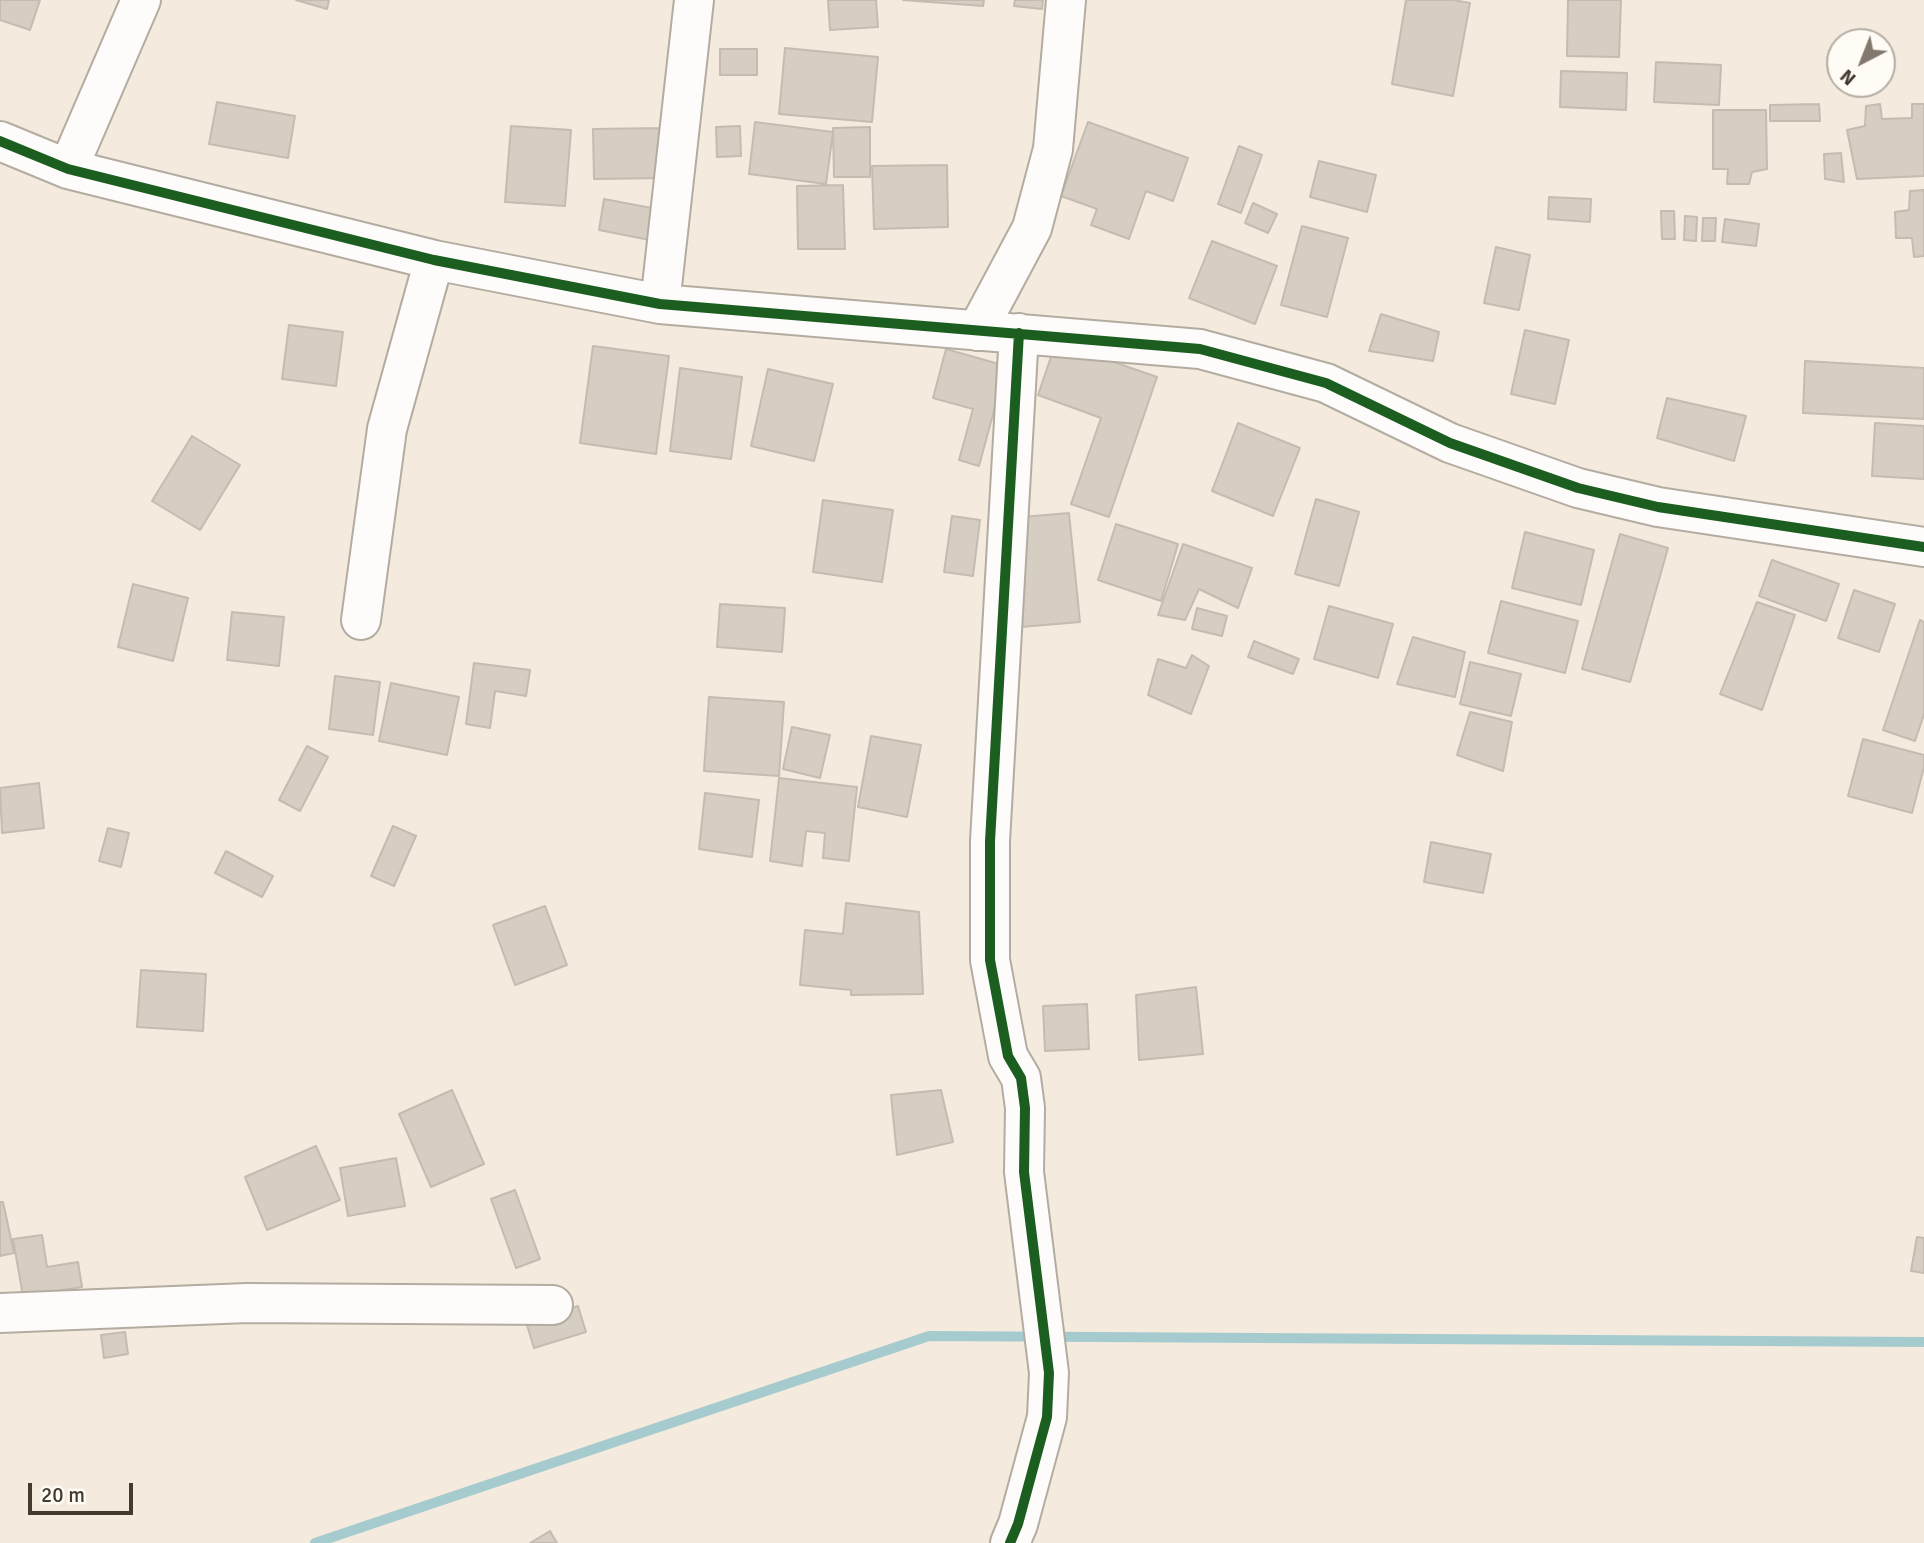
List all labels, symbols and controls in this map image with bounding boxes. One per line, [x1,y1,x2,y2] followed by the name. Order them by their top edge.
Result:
[1826,28,1896,98] north arrow
[1835,64,1861,90] text: N
[32,1470,136,1514] scale bar
[41,1482,85,1508] text: 20 m

